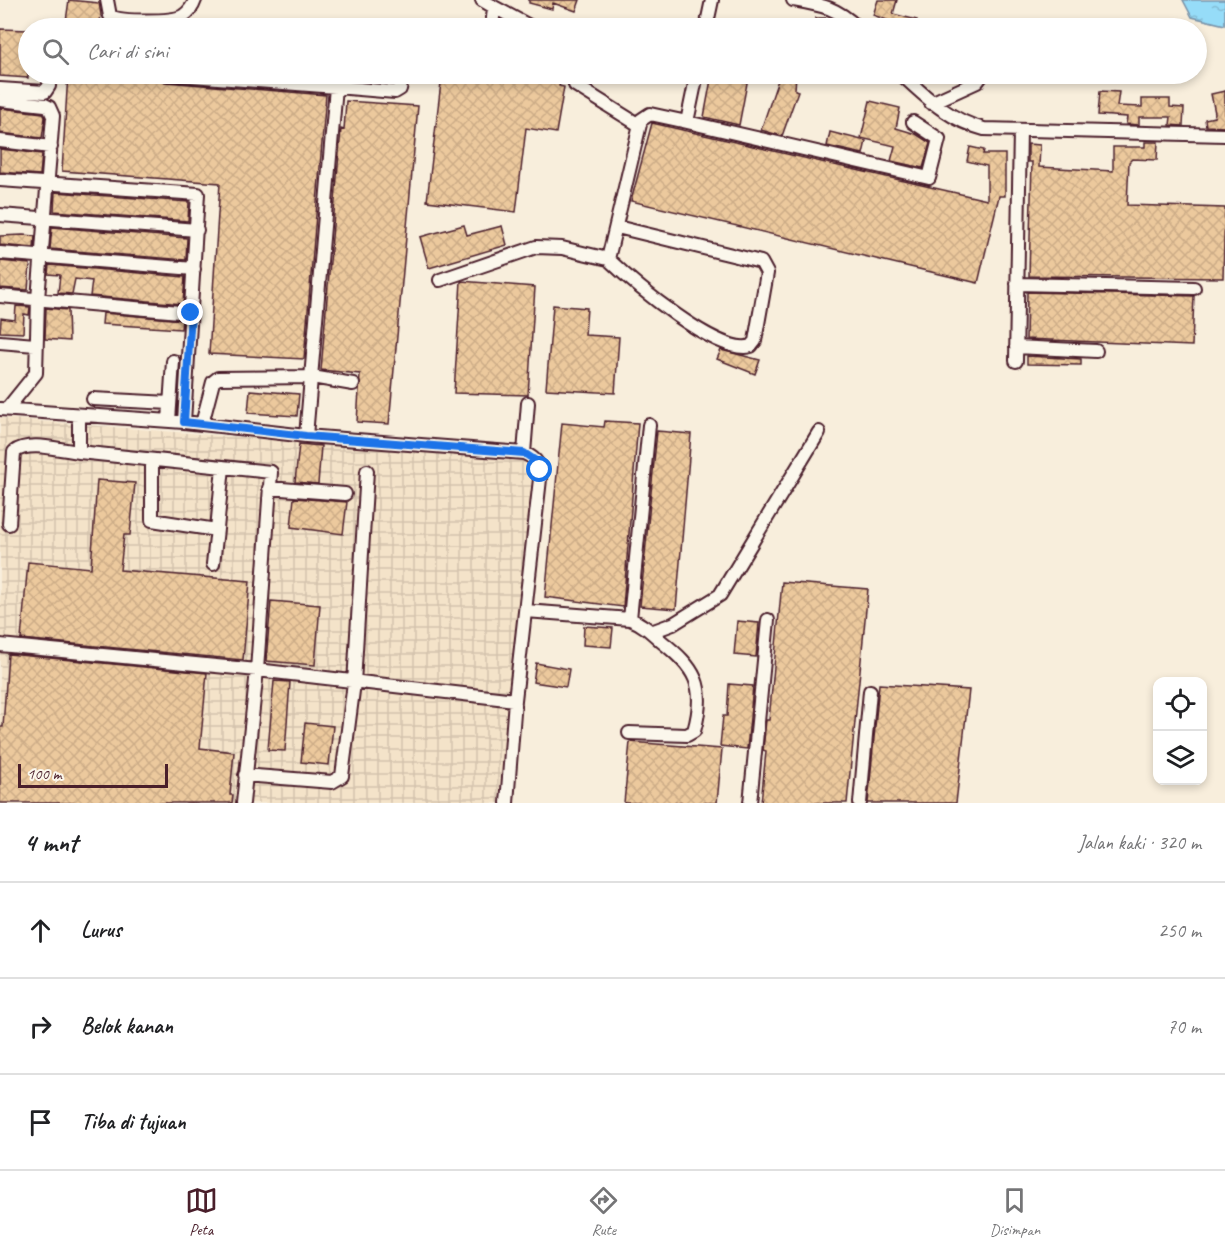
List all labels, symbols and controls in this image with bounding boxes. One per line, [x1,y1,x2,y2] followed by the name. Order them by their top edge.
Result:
[18,18,1207,84] search box
[39,35,72,68] icon: search
[87,37,168,65] text: Cari di sini
[177,299,203,325] route end
[526,456,552,482] route start
[1153,677,1207,785] map controls
[1153,677,1207,731] button: locate
[1153,731,1207,785] button: layers
[18,761,168,788] scale bar
[27,764,61,784] text: 100 m
[24,826,77,859] text: 4 mnt
[1078,830,1201,855] text: Jalan kaki · 320 m
[24,914,57,947] icon: ahead
[81,916,121,944] text: Lurus
[1158,918,1201,943] text: 250 m
[24,1010,57,1043] icon: right
[81,1012,173,1040] text: Belok kanan
[1167,1014,1201,1039] text: 70 m
[24,1106,57,1139] icon: arrive
[81,1108,186,1136] text: Tiba di tujuan
[185,1184,218,1240] tab: Peta
[587,1184,620,1240] tab: Rute
[990,1184,1040,1240] tab: Disimpan

